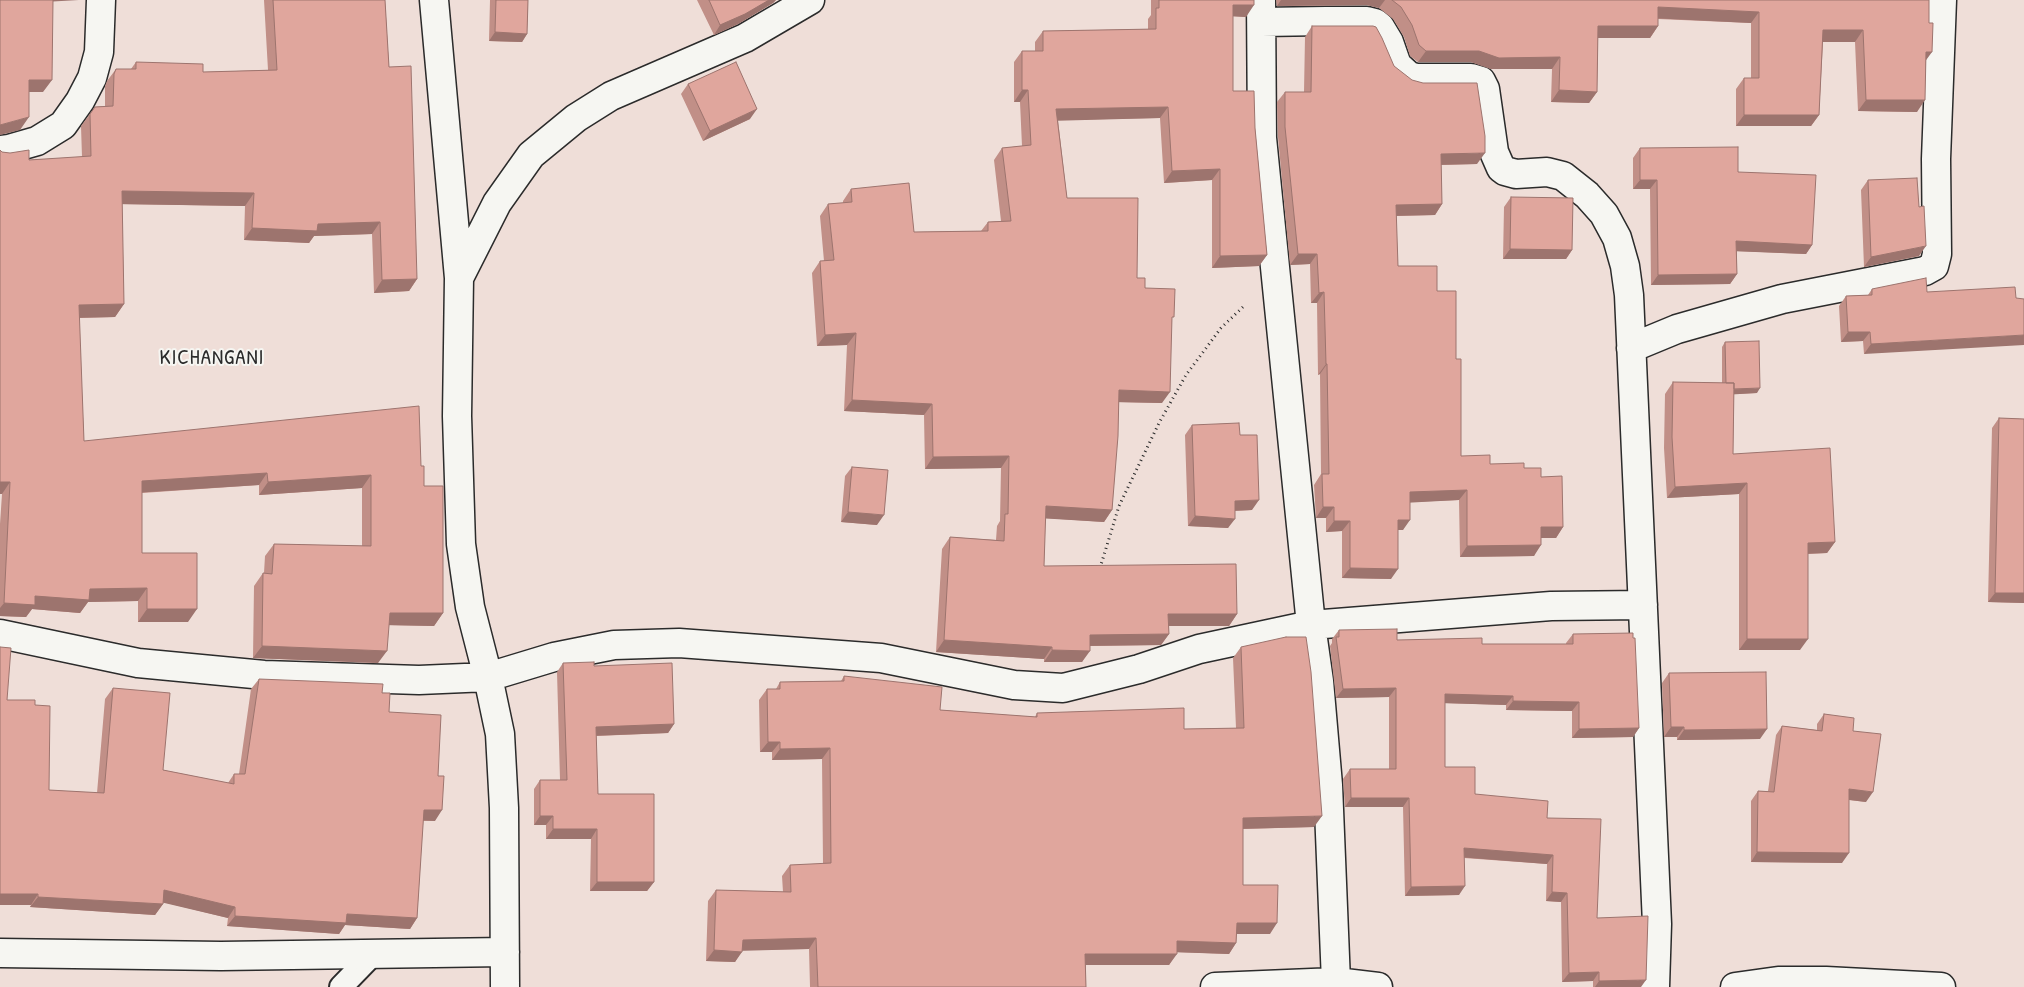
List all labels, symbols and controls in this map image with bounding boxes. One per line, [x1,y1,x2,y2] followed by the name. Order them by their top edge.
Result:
[158,345,266,371] district label: KICHANGANI

